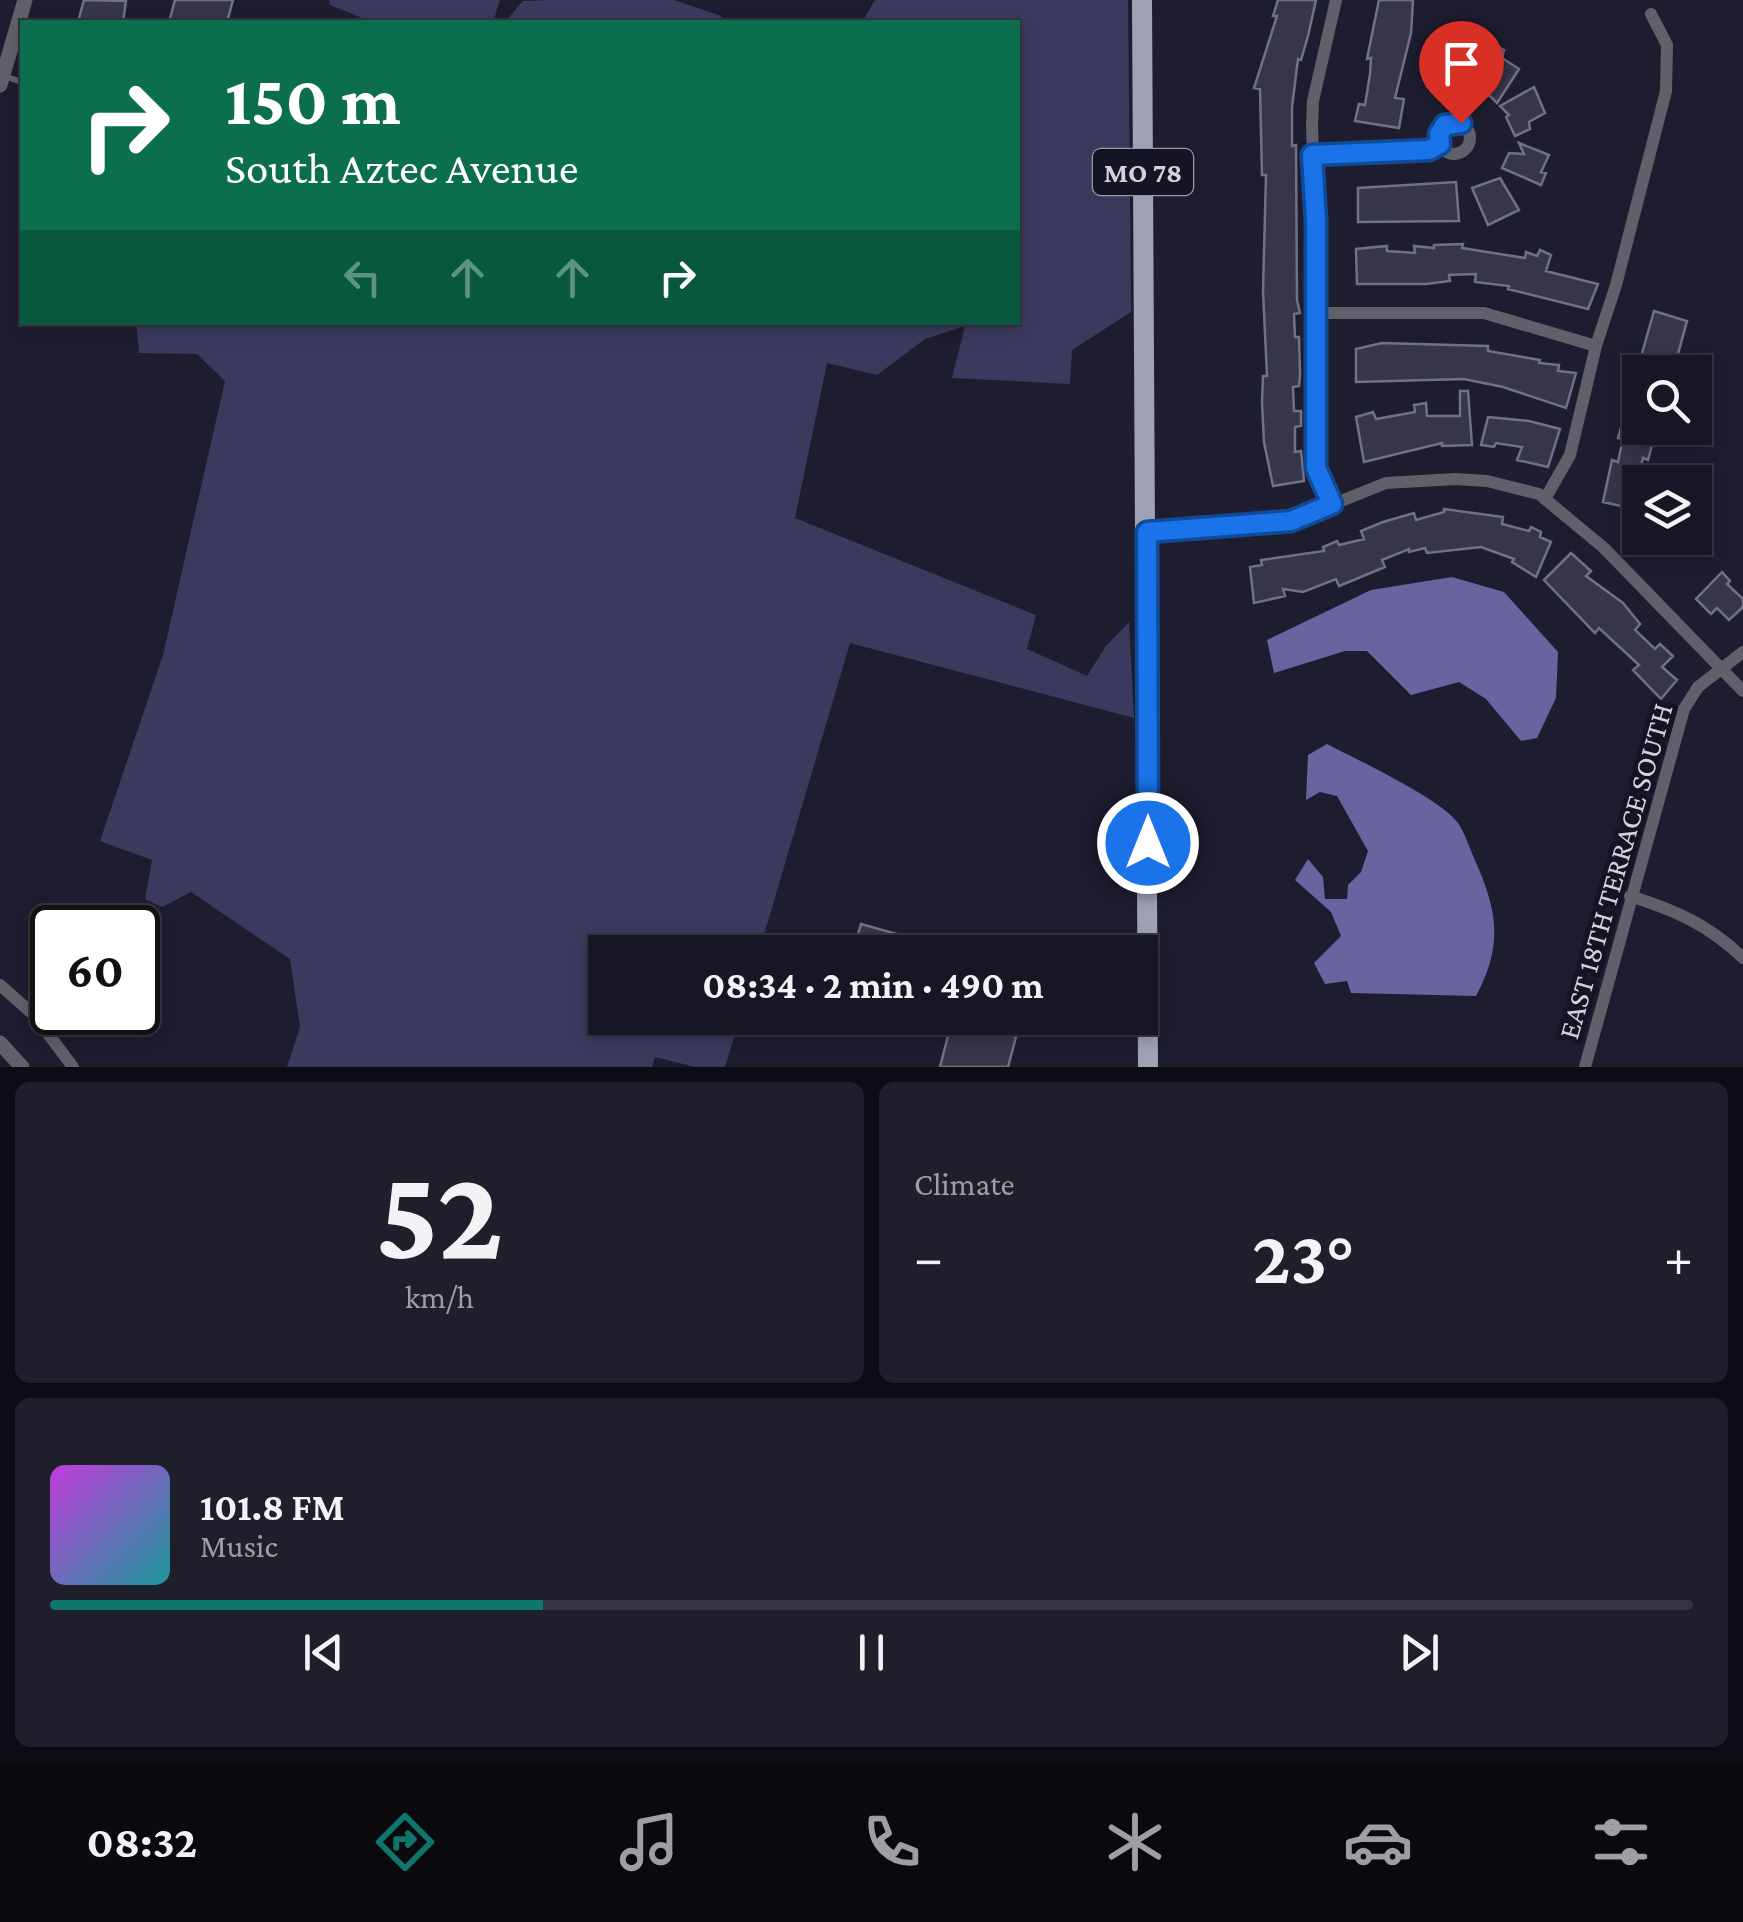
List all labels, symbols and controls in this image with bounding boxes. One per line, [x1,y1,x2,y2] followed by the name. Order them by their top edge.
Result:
[1419,21,1504,124] pin
[1434,36,1489,91] icon: arrive
[60,60,190,190] icon: right
[225,61,401,139] text: 150 m
[225,143,578,193] text: South Aztec Avenue
[1093,149,1193,195] road number: MO 78
[335,250,390,305] icon: left
[440,250,495,305] icon: ahead
[545,250,600,305] icon: ahead
[650,250,705,305] icon: right
[1622,355,1712,555] map controls
[1622,355,1712,445] button: search
[1622,465,1712,555] button: layers
[1551,699,1679,1043] street label: EAST 18TH TERRACE SOUTH
[1096,791,1200,895] position arrow
[30,905,160,1035] speed limit sign: 60
[702,964,1044,1006] text: 08:34 · 2 min · 490 m
[375,1141,504,1286] text: 52
[914,1166,1015,1202] text: Climate
[1252,1216,1355,1299] text: 23°
[914,1227,943,1288] text: −
[1664,1227,1693,1288] text: +
[405,1279,474,1315] text: km/h
[200,1486,345,1528] text: 101.8 FM
[200,1528,278,1564] text: Music
[296,1625,351,1680] icon: previous
[844,1625,899,1680] icon: pause
[1392,1625,1447,1680] icon: next
[370,1807,440,1877] icon: directions
[614,1807,684,1877] icon: music
[857,1807,927,1877] icon: phone
[1100,1807,1170,1877] icon: climate
[1343,1807,1413,1877] icon: car
[1586,1807,1656,1877] icon: filters
[87,1817,197,1867] text: 08:32

